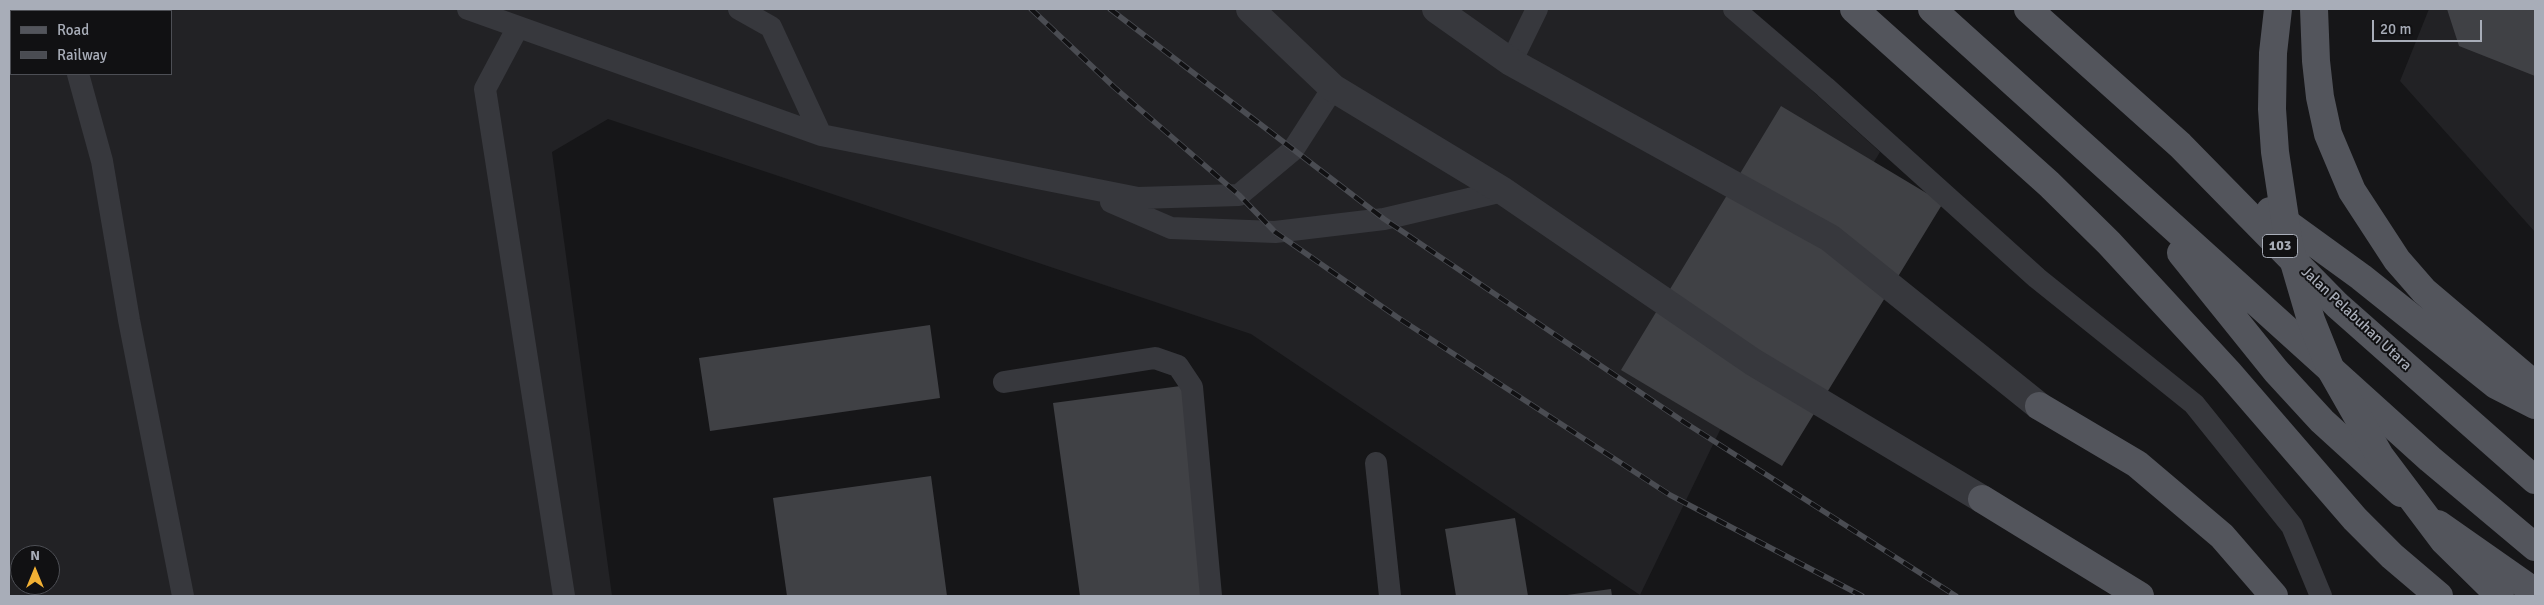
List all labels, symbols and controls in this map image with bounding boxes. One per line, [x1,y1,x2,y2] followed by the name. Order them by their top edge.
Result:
[10,10,172,75] legend
[2374,10,2484,42] scale bar
[2380,20,2411,38] text: 20 m
[57,21,89,39] text: Road
[57,46,107,64] text: Railway
[2262,235,2298,258] road number: 103
[2297,263,2415,375] street label: Jalan Pelabuhan Utara
[10,545,60,595] north arrow
[30,547,40,564] text: N

